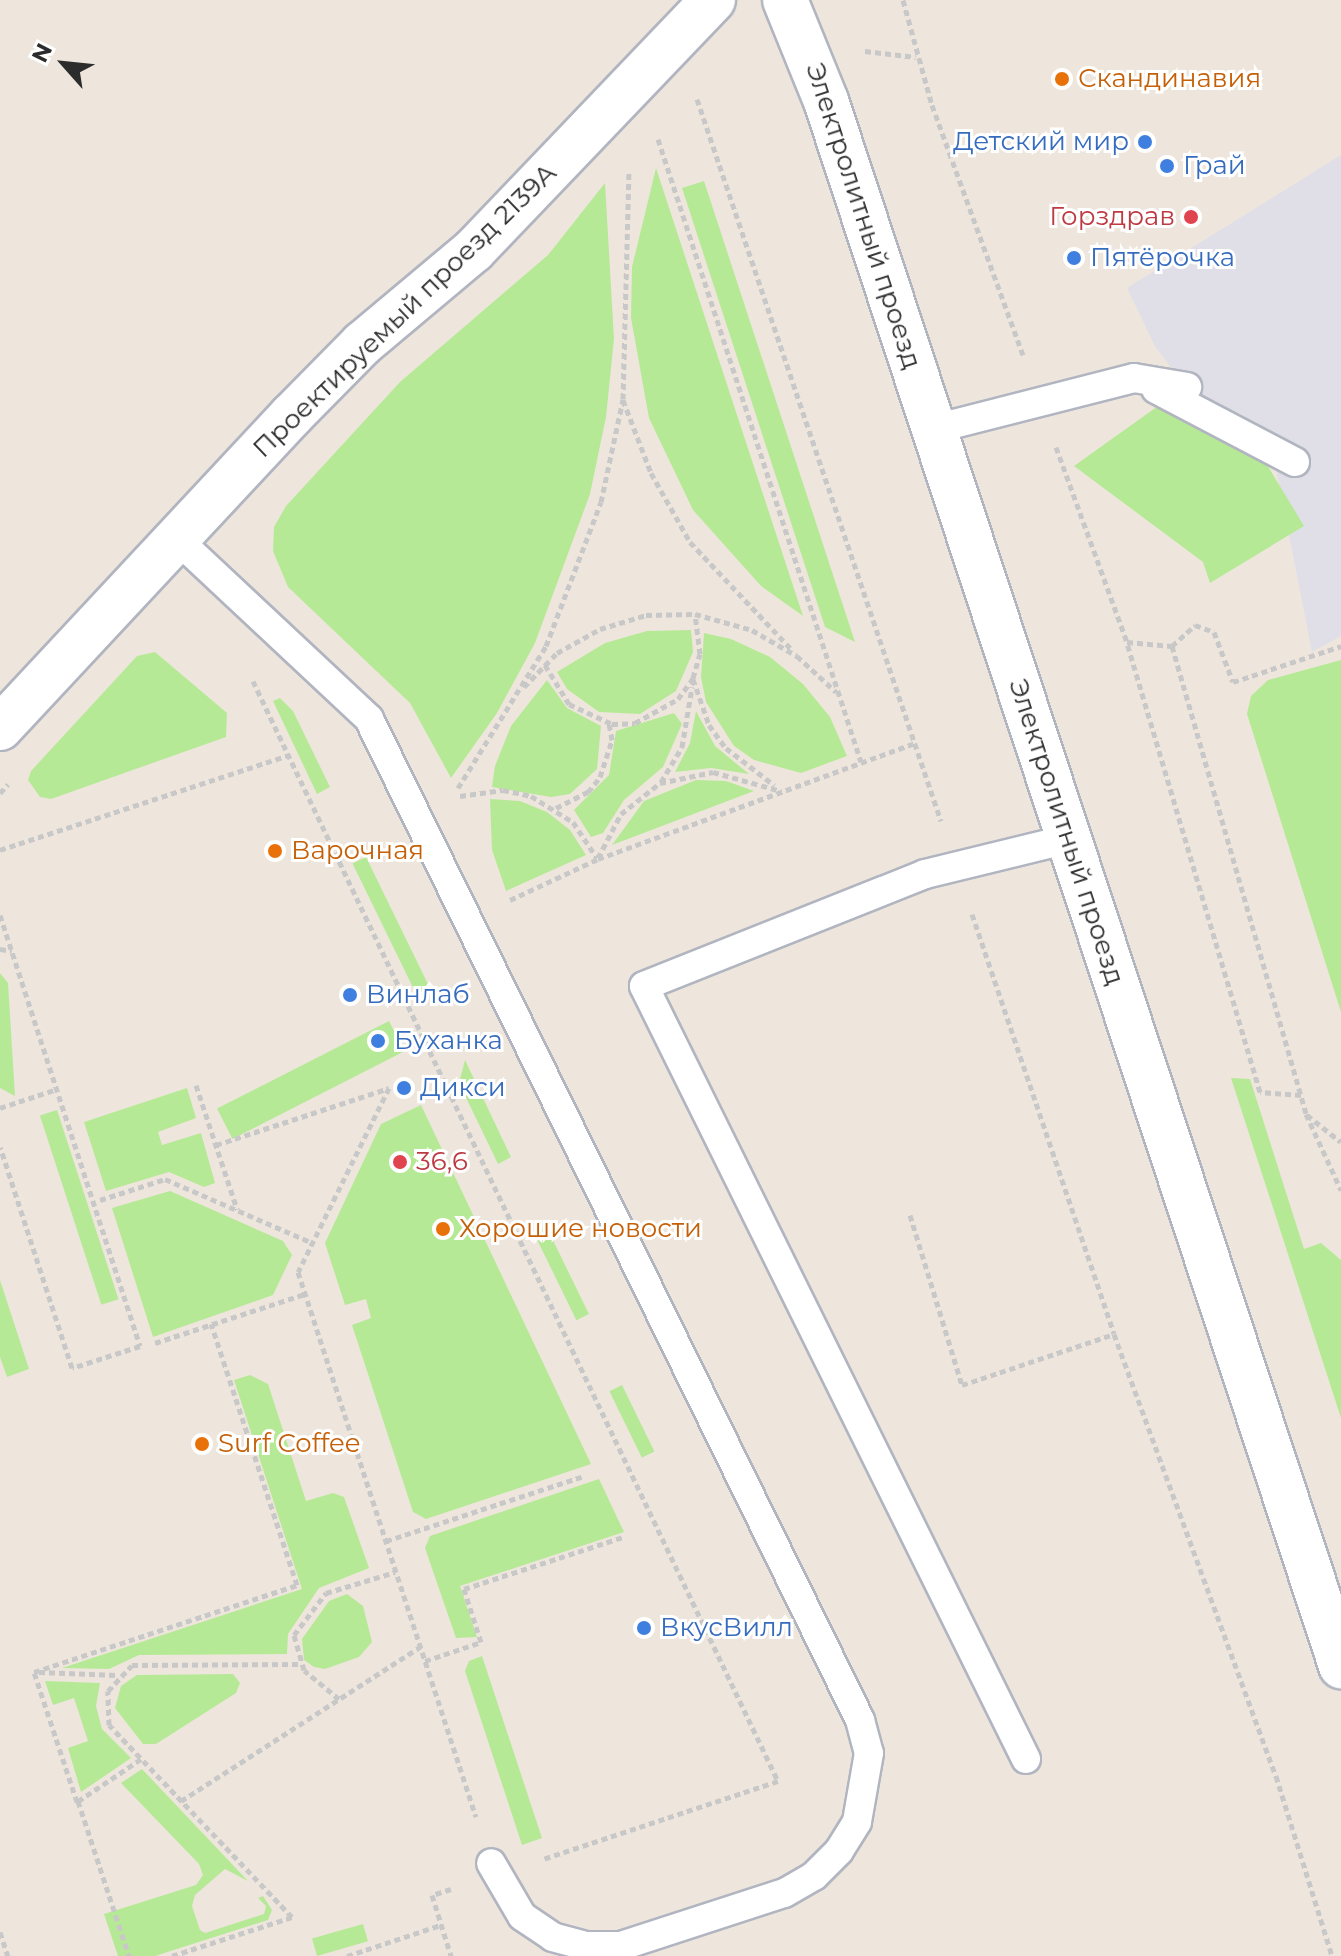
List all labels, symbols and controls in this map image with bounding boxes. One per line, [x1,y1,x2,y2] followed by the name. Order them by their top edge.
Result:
[24,24,104,104] north arrow
[26,39,58,67] text: N
[799,59,927,373] street label: Электролитный проезд
[1078,63,1261,95] place label: Скандинавия
[1053,70,1071,88] marker: Скандинавия
[953,126,1129,158] place label: Детский мир
[1136,133,1154,151] marker: Детский мир
[1183,150,1246,182] place label: Грай
[1158,157,1176,175] marker: Грай
[247,158,563,464] street label: Проектируемый проезд 2139А
[1049,201,1175,233] place label: Горздрав
[1182,208,1200,226] marker: Горздрав
[1090,242,1235,274] place label: Пятёрочка
[1065,249,1083,267] marker: Пятёрочка
[1002,675,1130,989] street label: Электролитный проезд
[291,835,424,867] place label: Варочная
[266,842,284,860] marker: Варочная
[366,979,470,1011] place label: Винлаб
[341,986,359,1004] marker: Винлаб
[394,1025,503,1057] place label: Буханка
[369,1032,387,1050] marker: Буханка
[420,1072,506,1104] place label: Дикси
[395,1079,413,1097] marker: Дикси
[416,1146,468,1178] place label: 36,6
[391,1153,409,1171] marker: 36,6
[459,1213,702,1245] place label: Хорошие новости
[434,1220,452,1238] marker: Хорошие новости
[218,1428,361,1460] place label: Surf Coffee
[193,1435,211,1453] marker: Surf Coffee
[660,1612,793,1644] place label: ВкусВилл
[635,1619,653,1637] marker: ВкусВилл

